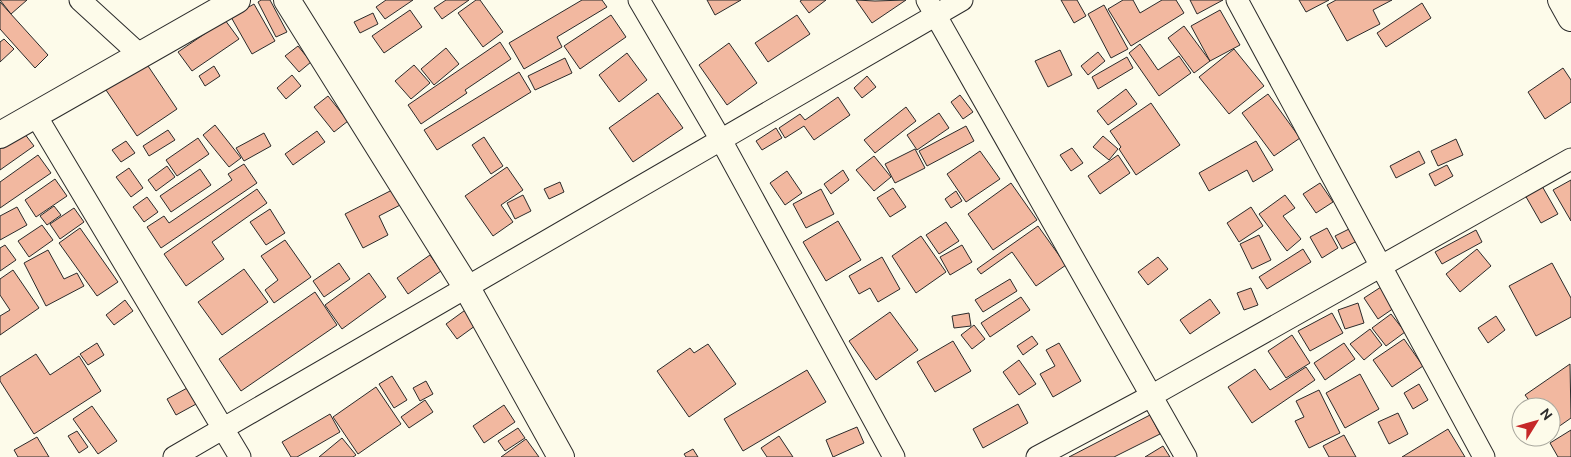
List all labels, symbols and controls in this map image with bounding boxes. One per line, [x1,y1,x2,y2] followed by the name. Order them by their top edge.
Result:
[1511,397,1561,447] north arrow
[1537,405,1556,423] text: N

